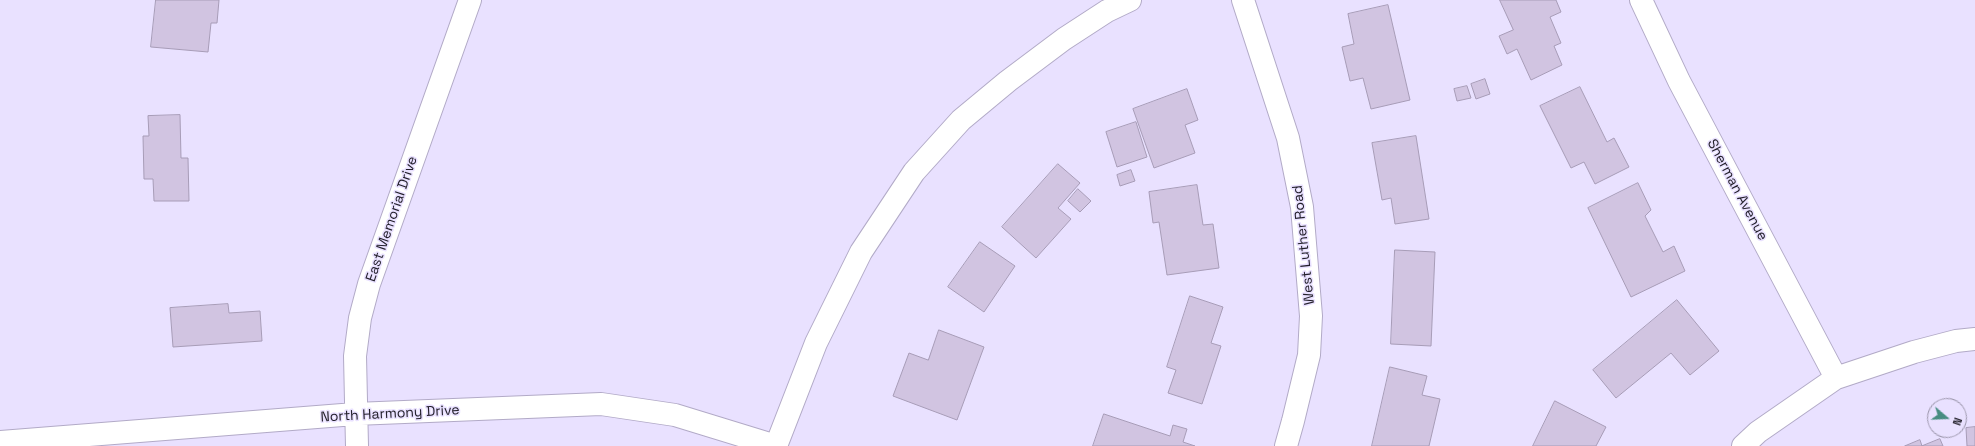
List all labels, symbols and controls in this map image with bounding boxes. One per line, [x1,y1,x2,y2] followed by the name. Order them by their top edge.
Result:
[1703,136,1771,244] street label: Sherman Avenue
[363,154,421,284] street label: East Memorial Drive
[1289,184,1319,306] street label: West Luther Road
[1927,398,1967,438] north arrow
[320,402,460,426] street label: North Harmony Drive
[1950,416,1965,427] text: N

